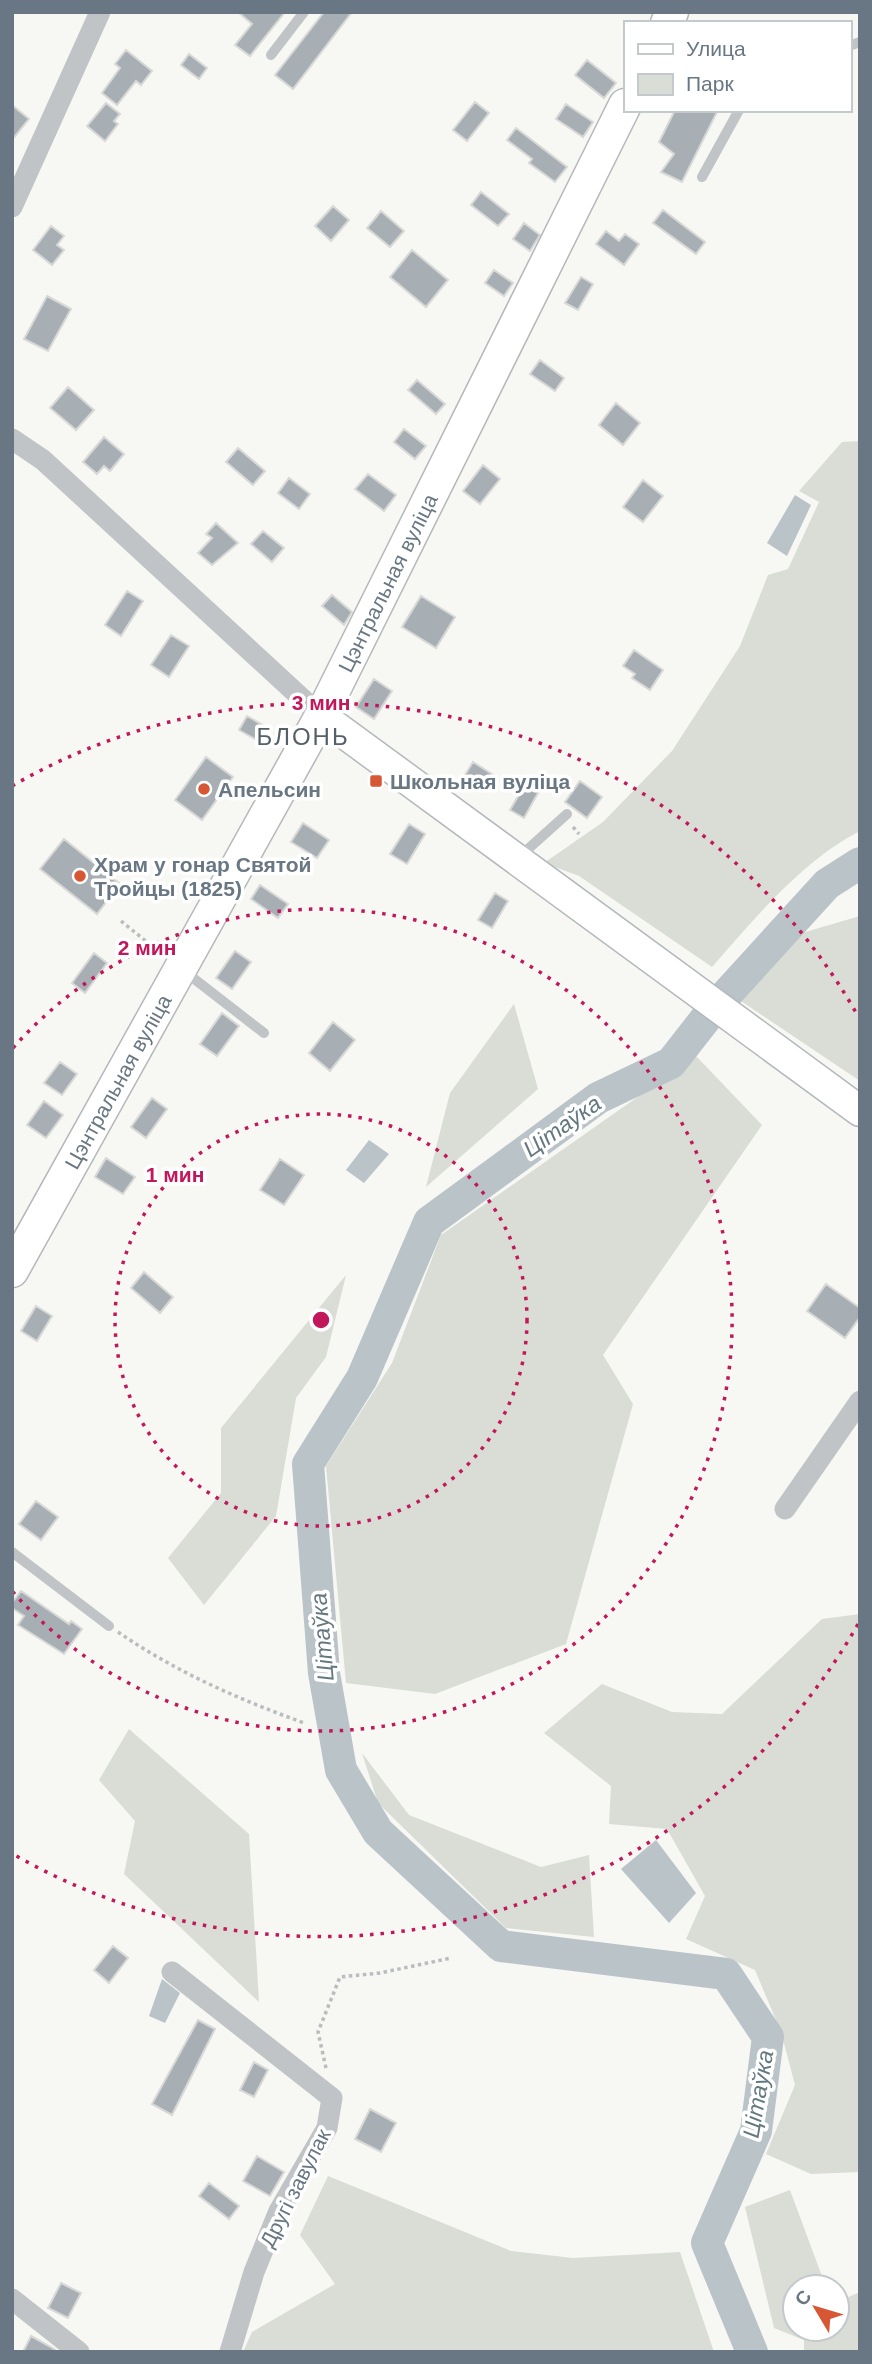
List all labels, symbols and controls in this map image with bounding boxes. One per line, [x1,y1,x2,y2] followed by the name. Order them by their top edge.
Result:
[624,21,851,112] legend
[686,37,746,60] text: Улица
[686,72,734,95] text: Парк
[333,490,441,676] street label: Цэнтральная вуліца
[292,691,350,714] text: 3 мин
[256,723,350,750] district label: БЛОНЬ
[390,770,570,793] place label: Школьная вуліца
[368,773,384,789] marker: Школьная вуліца
[218,778,321,801] place label: Апельсин
[196,781,212,797] marker: Апельсин
[94,853,312,900] place label: Храм у гонар Святой Тройцы (1825)
[72,868,88,884] marker: Храм у гонар Святой Тройцы (1825)
[118,936,176,959] text: 2 мин
[60,990,175,1173] street label: Цэнтральная вуліца
[518,1090,606,1162] water label: Цітаўка
[146,1163,204,1186] text: 1 мин
[309,1308,333,1332] centre of rings
[305,1592,339,1682] water label: Цітаўка
[737,2048,779,2140] water label: Цітаўка
[255,2124,335,2251] street label: Другі завулак
[781,2273,851,2343] north arrow
[790,2286,816,2310] text: С

